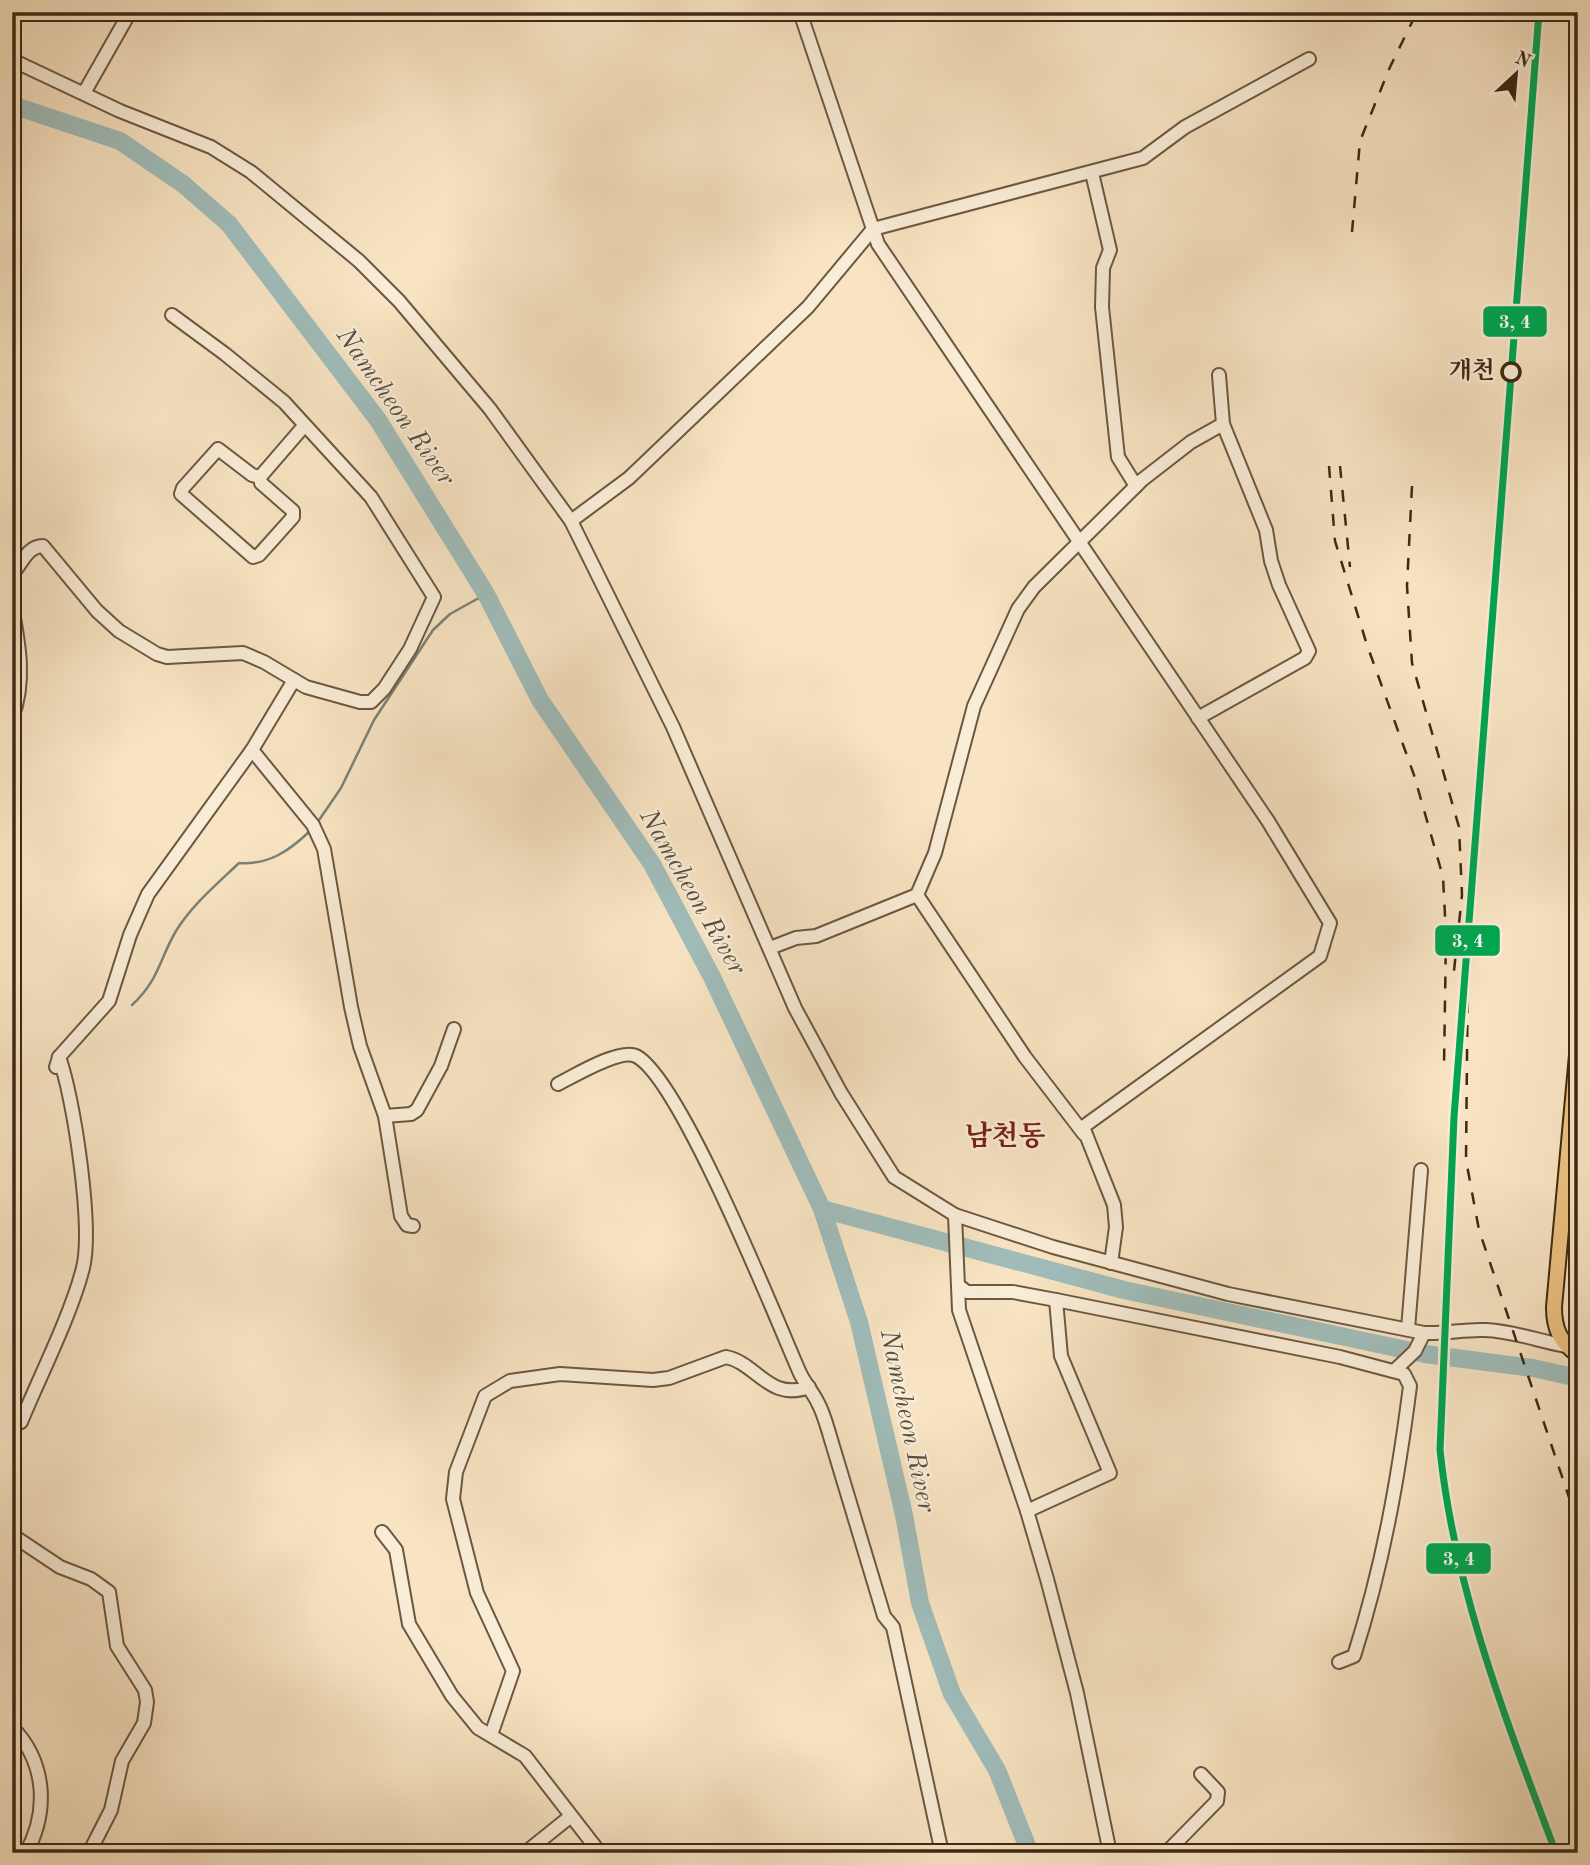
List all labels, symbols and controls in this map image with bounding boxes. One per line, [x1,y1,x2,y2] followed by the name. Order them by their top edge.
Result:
[1482,38,1552,108] north arrow
[1512,49,1533,73] text: N
[1482,305,1548,338] line badge: 3, 4
[1499,314,1531,333] text: 3, 4
[330,322,459,491] water label: Namcheon River
[1449,357,1495,384] place label: 개천
[1501,362,1521,382] marker: 개천
[634,804,750,980] water label: Namcheon River
[1434,924,1501,957] line badge: 3, 4
[1452,933,1484,952] text: 3, 4
[964,1120,1046,1152] district label: 남천동
[875,1326,939,1516] water label: Namcheon River
[1425,1542,1492,1575] line badge: 3, 4
[1443,1551,1475,1570] text: 3, 4

